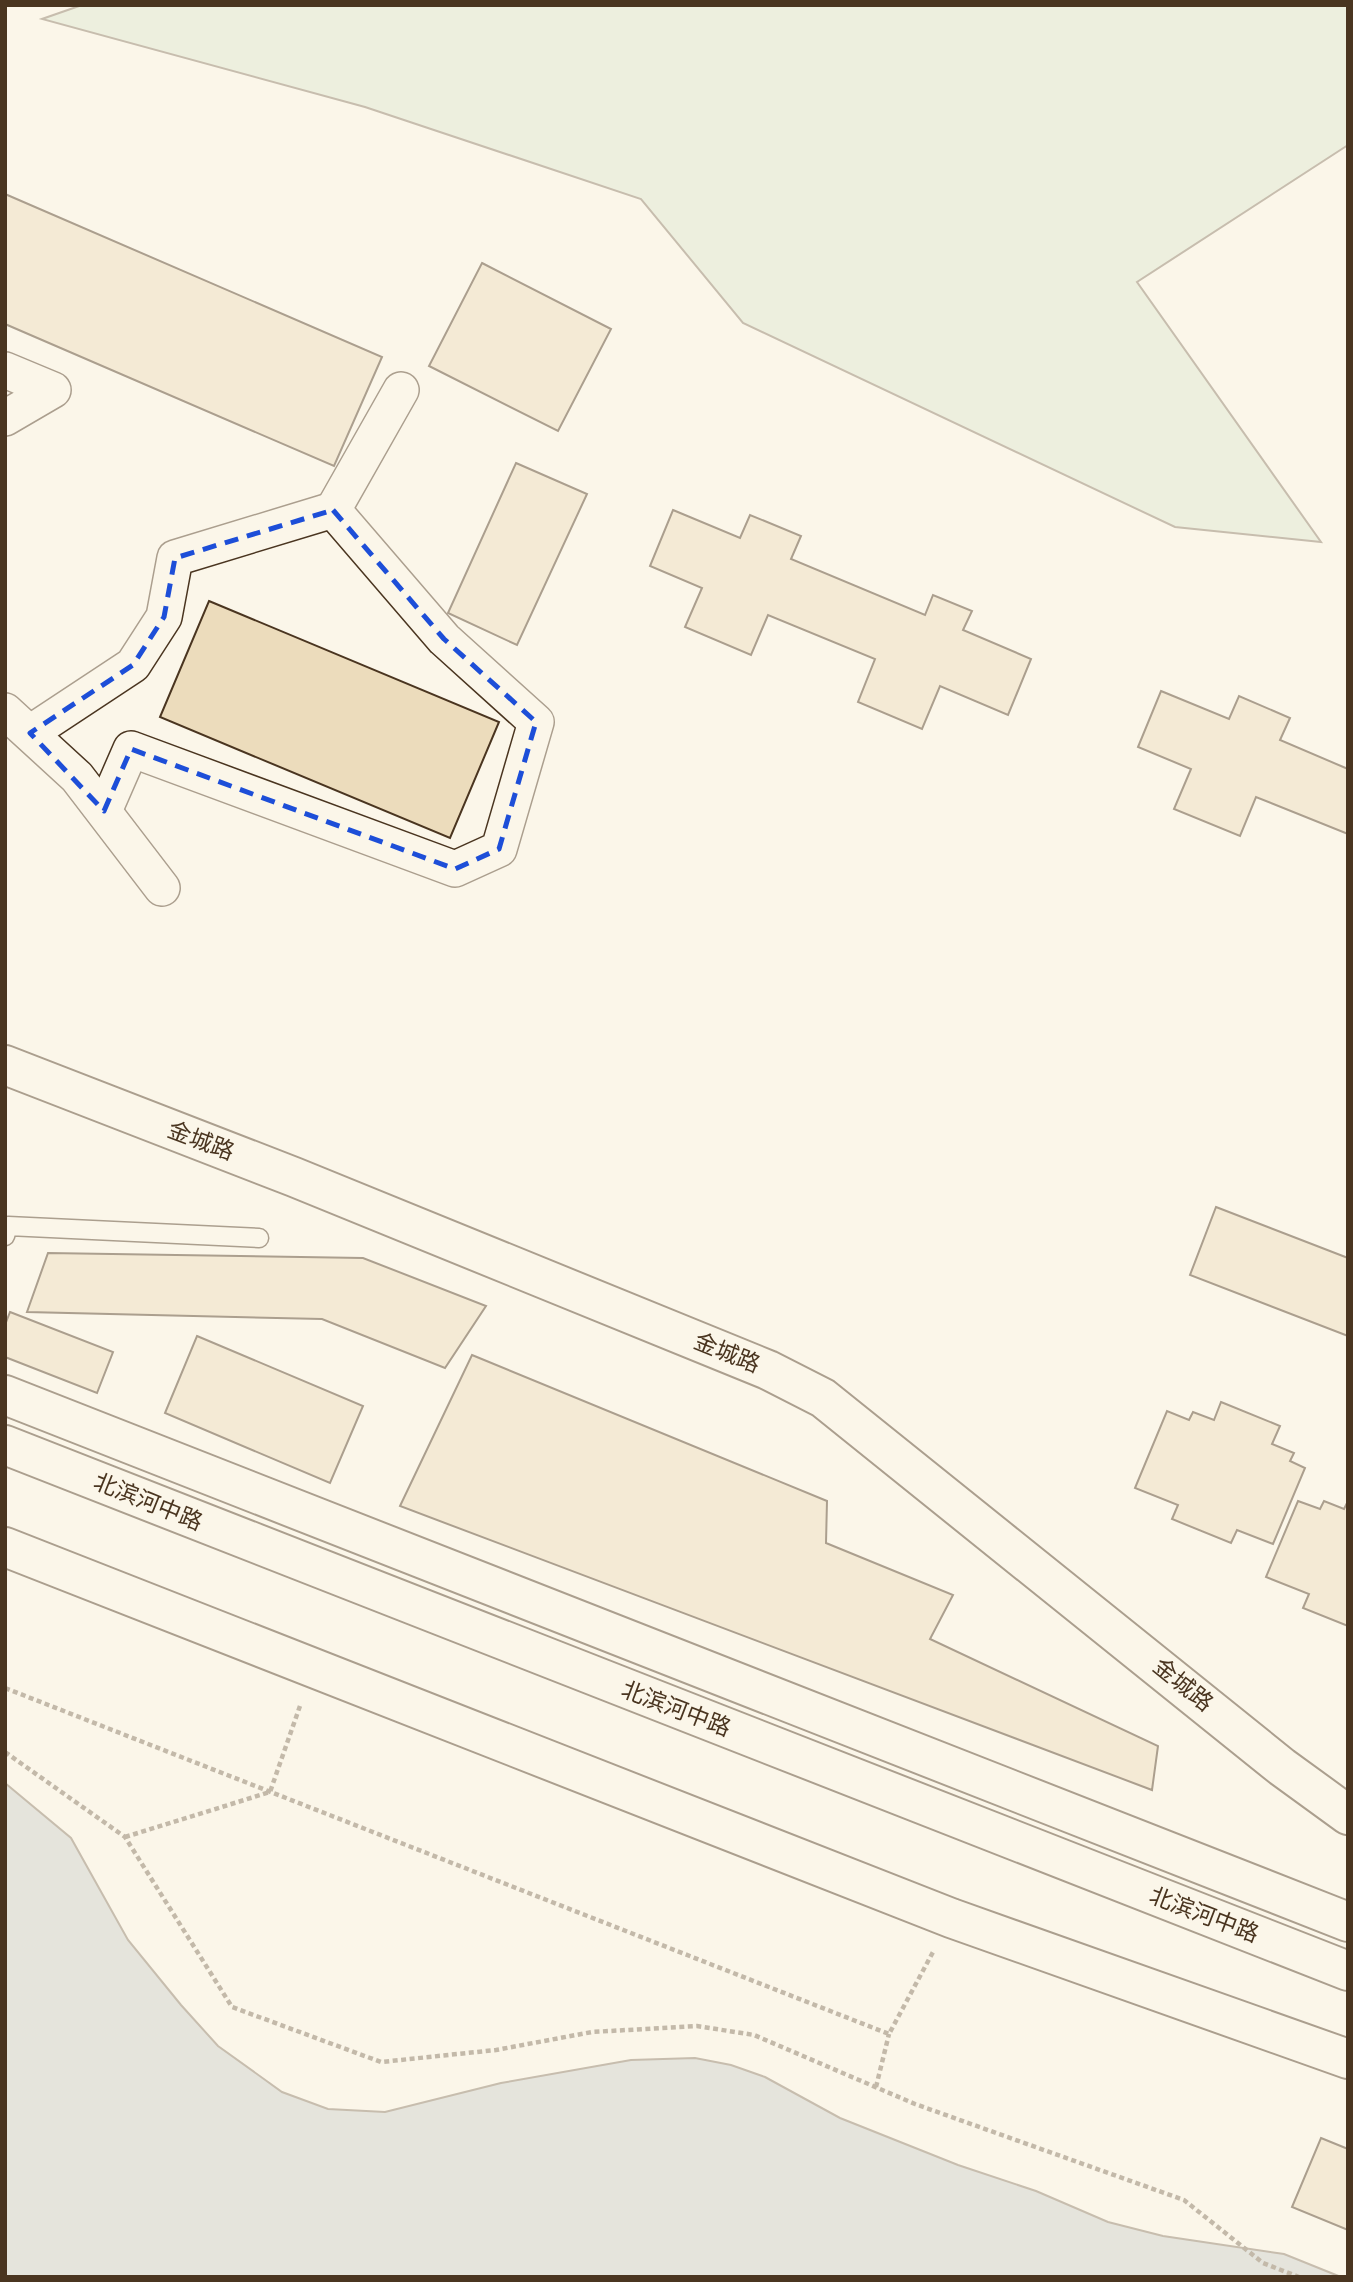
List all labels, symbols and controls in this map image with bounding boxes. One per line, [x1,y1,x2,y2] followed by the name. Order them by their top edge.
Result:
[164,1116,238,1166] street label: 金城路
[690,1328,764,1378] street label: 金城路
[90,1468,206,1536] street label: 北滨河中路
[1148,1653,1218,1717] street label: 金城路
[617,1676,735,1742] street label: 北滨河中路
[1145,1882,1263,1948] street label: 北滨河中路

